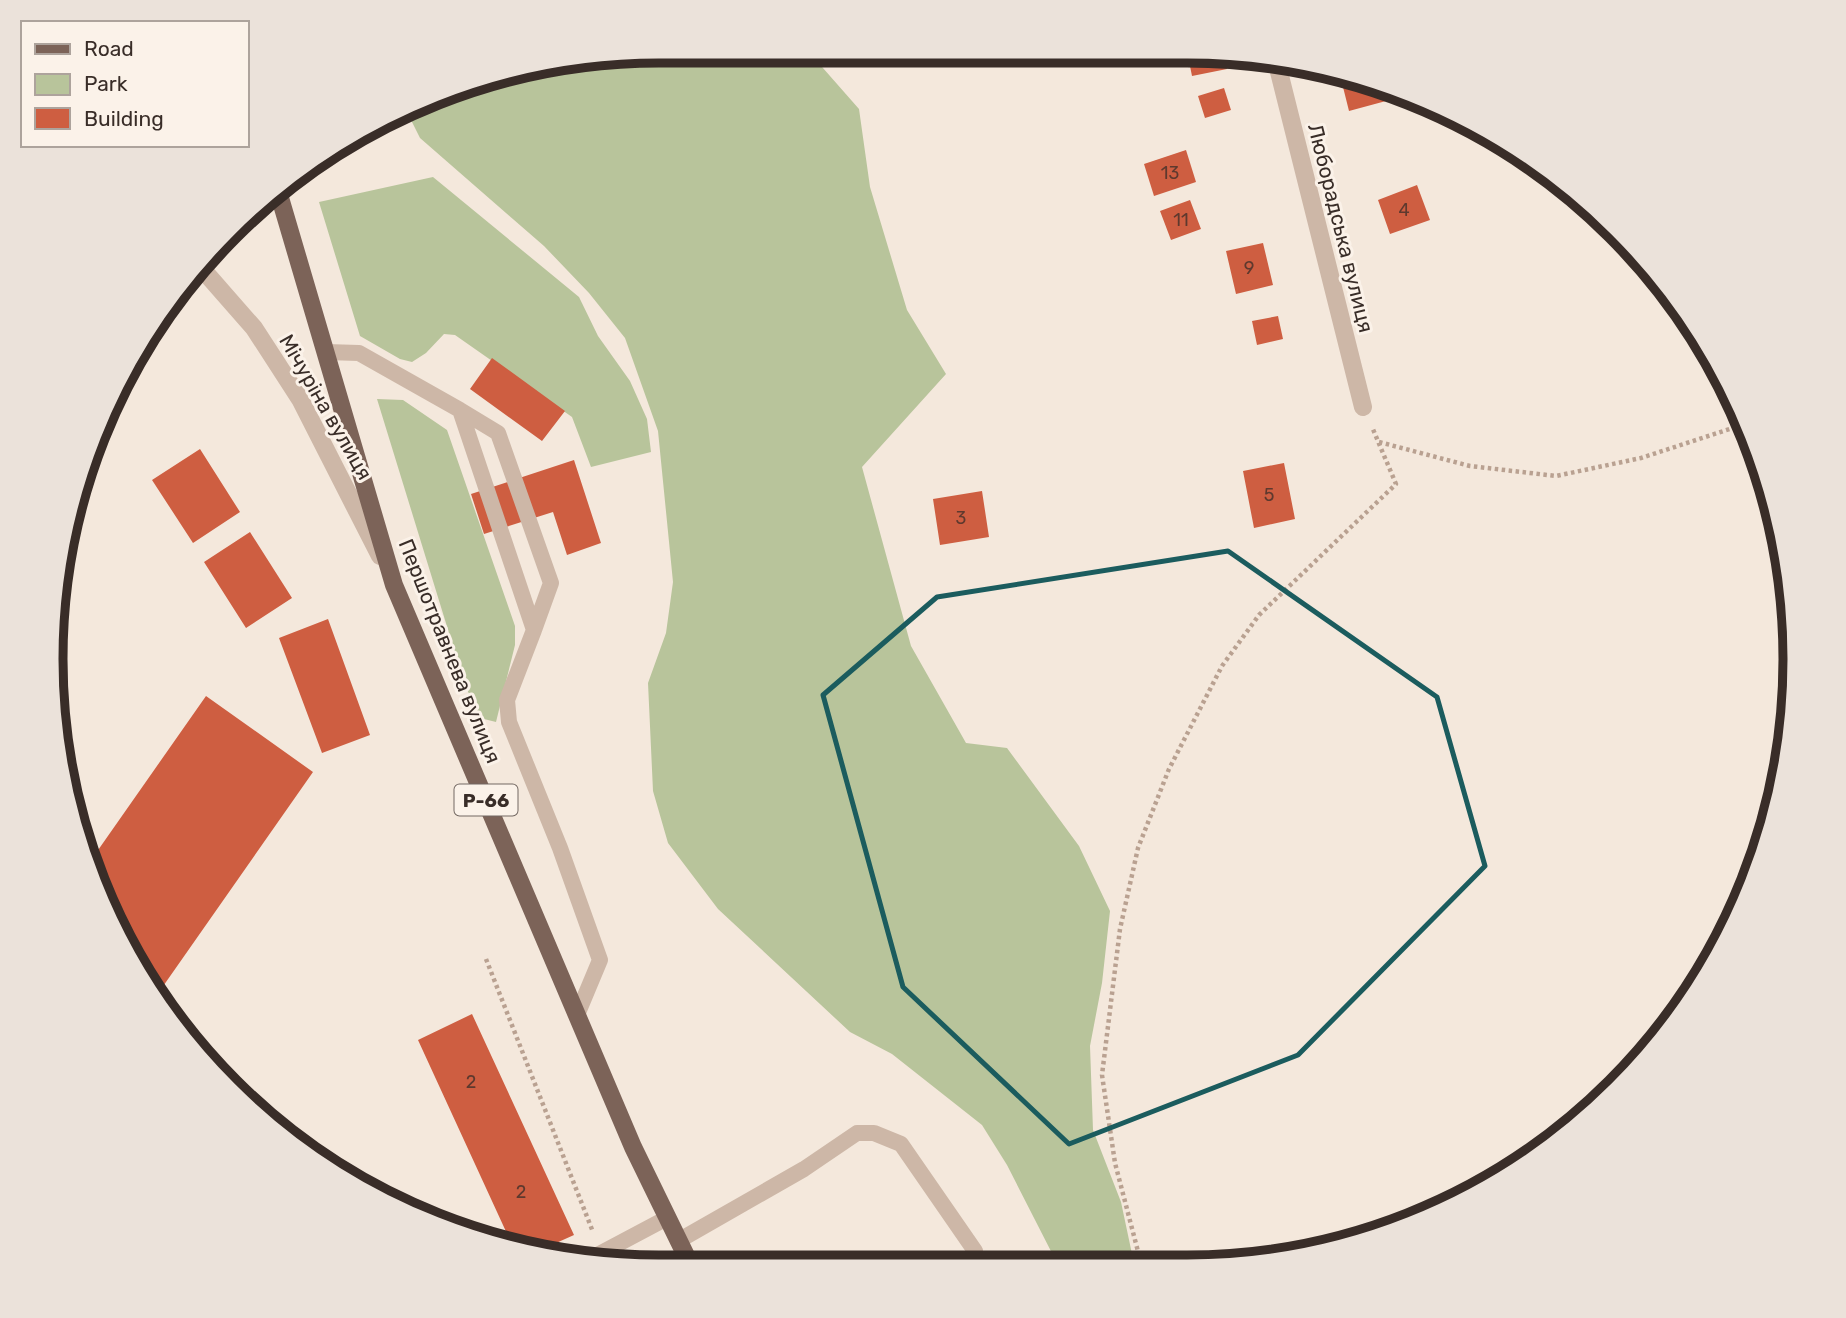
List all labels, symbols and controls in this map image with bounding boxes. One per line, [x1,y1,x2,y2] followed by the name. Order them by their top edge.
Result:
[21,21,248,147] legend
[84,36,134,61] text: Road
[84,71,128,96] text: Park
[84,106,164,131] text: Building
[1303,121,1379,335] street label: Люборадська вулиця
[1161,162,1179,184] house number: 13
[1398,199,1410,221] house number: 4
[1173,209,1189,231] house number: 11
[1244,257,1254,279] house number: 9
[274,330,378,484] street label: Мічуріна вулиця
[1264,484,1274,506] house number: 5
[956,507,966,529] house number: 3
[394,535,506,767] street label: Першотравнева вулиця
[454,785,518,816] road number: Р-66
[466,1071,476,1093] house number: 2
[516,1181,526,1203] house number: 2

